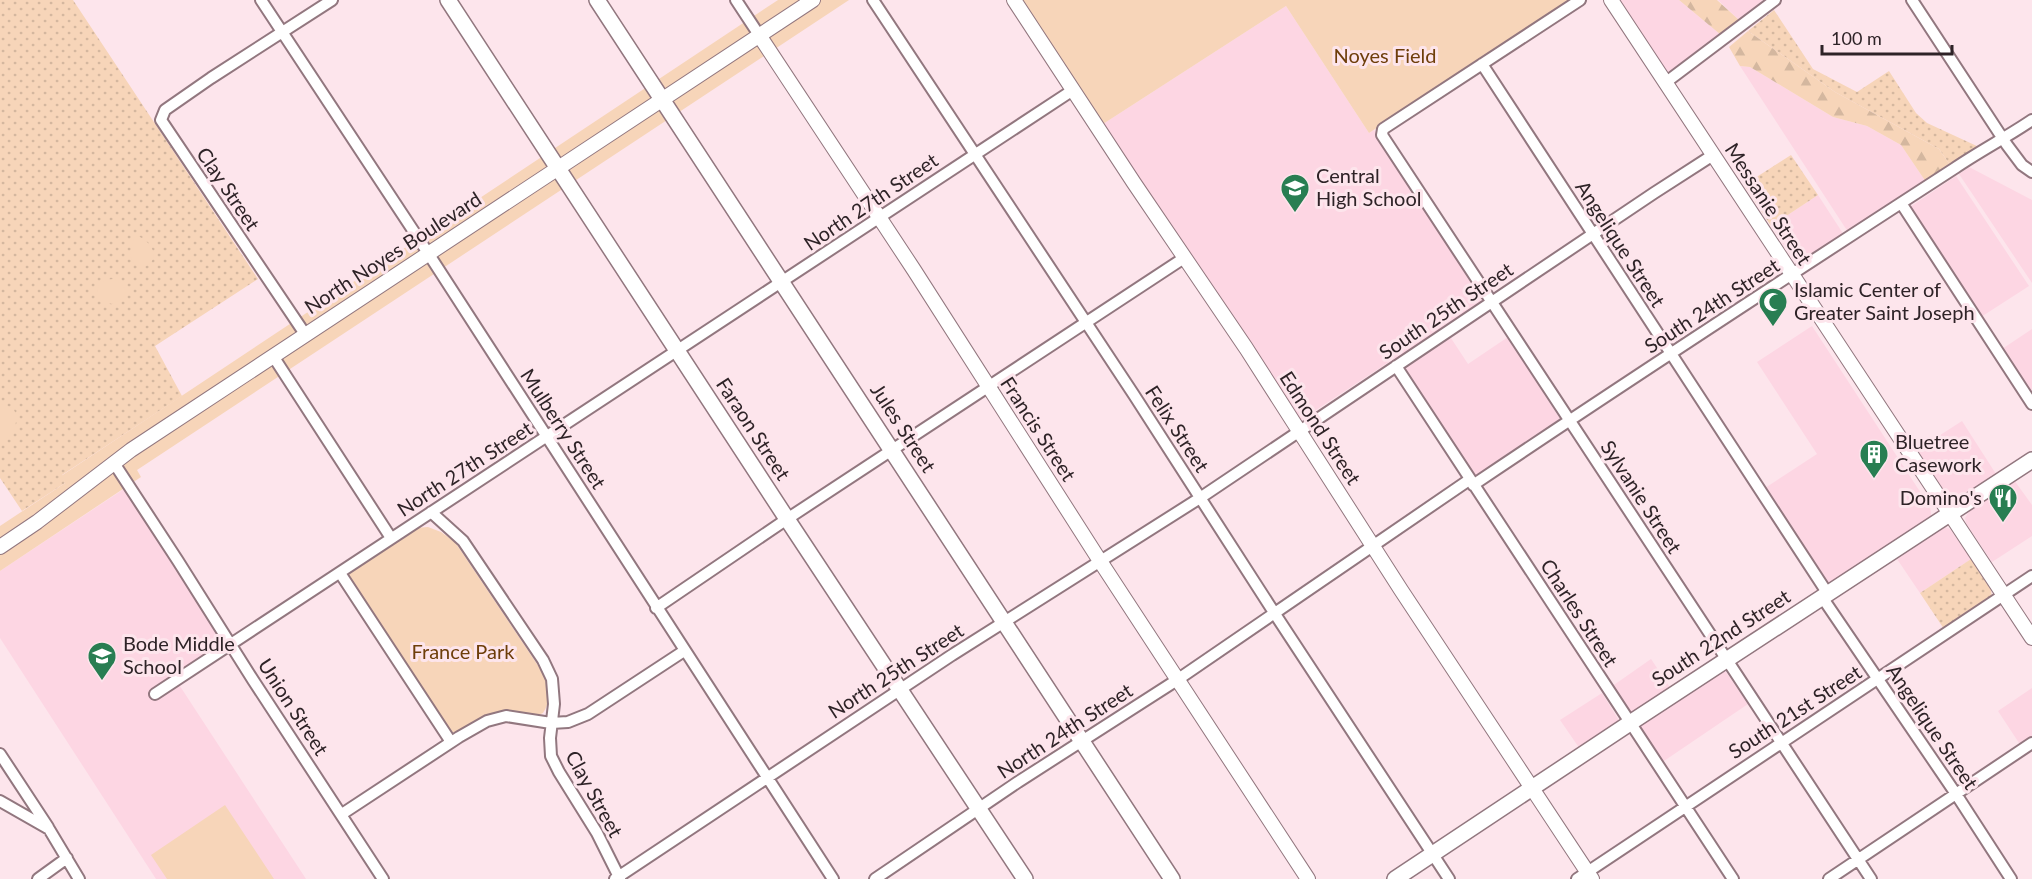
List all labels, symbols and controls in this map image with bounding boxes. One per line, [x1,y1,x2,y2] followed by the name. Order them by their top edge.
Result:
[1822,18,1952,56] scale bar
[1831,27,1882,49] text: 100 m
[1334,43,1436,67] park label: Noyes Field
[1721,138,1817,269] street label: Messanie Street
[192,142,265,235] street label: Clay Street
[799,148,942,255] street label: North 27th Street
[1316,163,1422,210] place label: Central High School
[1279,172,1311,214] school or university icon: Central High School
[1571,176,1671,311] street label: Angelique Street
[300,186,485,318] street label: North Noyes Boulevard
[1639,253,1783,358] street label: South 24th Street
[1374,257,1517,364] street label: South 25th Street
[1794,277,1975,324] place label: Islamic Center of Greater Saint Joseph
[1757,286,1789,328] mosque icon: Islamic Center of Greater Saint Joseph
[516,364,612,493] street label: Mulberry Street
[1275,366,1366,489] street label: Edmond Street
[996,372,1081,485] street label: Francis Street
[712,373,796,484] street label: Faraon Street
[866,379,941,476] street label: Jules Street
[1141,381,1215,476] street label: Felix Street
[392,416,537,521] street label: North 27th Street
[1895,429,1983,476] place label: Bluetree Casework
[1596,436,1687,557] street label: Sylvanie Street
[1858,438,1890,480] building icon: Bluetree Casework
[1987,482,2019,524] restaurant icon: Domino's
[1900,485,1982,509] place label: Domino's
[1536,554,1624,671] street label: Charles Street
[1647,584,1794,691] street label: South 22nd Street
[823,618,968,723] street label: North 25th Street
[123,631,235,678] place label: Bode Middle School
[412,639,515,663] park label: France Park
[86,640,118,682] school or university icon: Bode Middle School
[254,654,334,759] street label: Union Street
[1724,659,1865,763] street label: South 21st Street
[1882,659,1984,794] street label: Angelique Street
[992,678,1137,783] street label: North 24th Street
[561,746,628,841] street label: Clay Street

